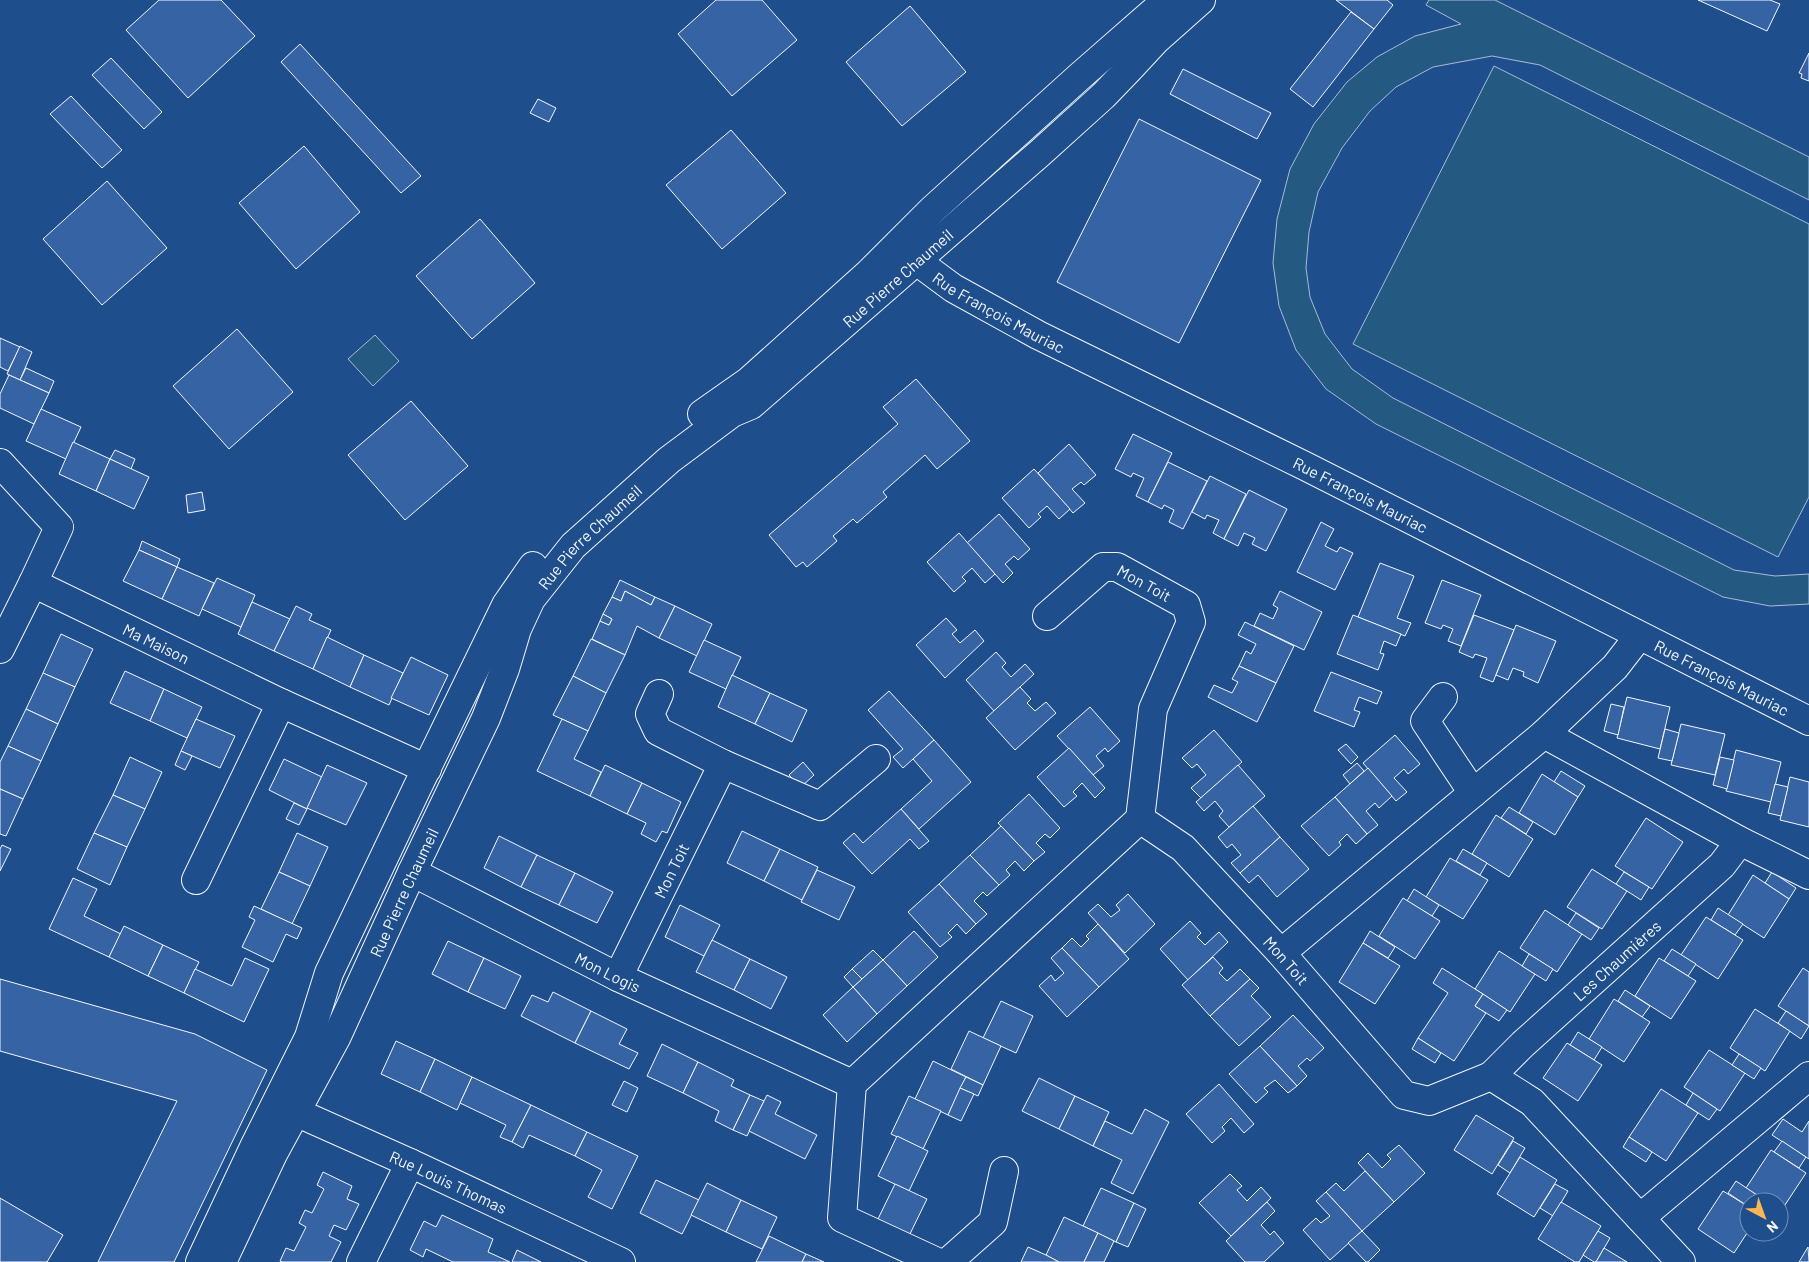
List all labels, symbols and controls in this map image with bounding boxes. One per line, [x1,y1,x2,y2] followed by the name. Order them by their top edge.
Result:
[838,224,956,331] street label: Rue Pierre Chaumeil
[930,267,1068,356] street label: Rue François Mauriac
[1290,452,1431,536] street label: Rue François Mauriac
[533,480,645,593] street label: Rue Pierre Chaumeil
[1114,560,1175,605] street label: Mon Toit
[120,619,193,667] street label: Ma Maison
[1652,635,1792,719] street label: Rue François Mauriac
[365,825,441,960] street label: Rue Pierre Chaumeil
[649,840,692,901] street label: Mon Toit
[1569,916,1664,1004] street label: Les Chaumières
[1260,932,1313,988] street label: Mon Toit
[572,948,644,996] street label: Mon Logis
[387,1146,510,1217] street label: Rue Louis Thomas
[1739,1192,1789,1242] north arrow
[1764,1218,1782,1237] text: N

